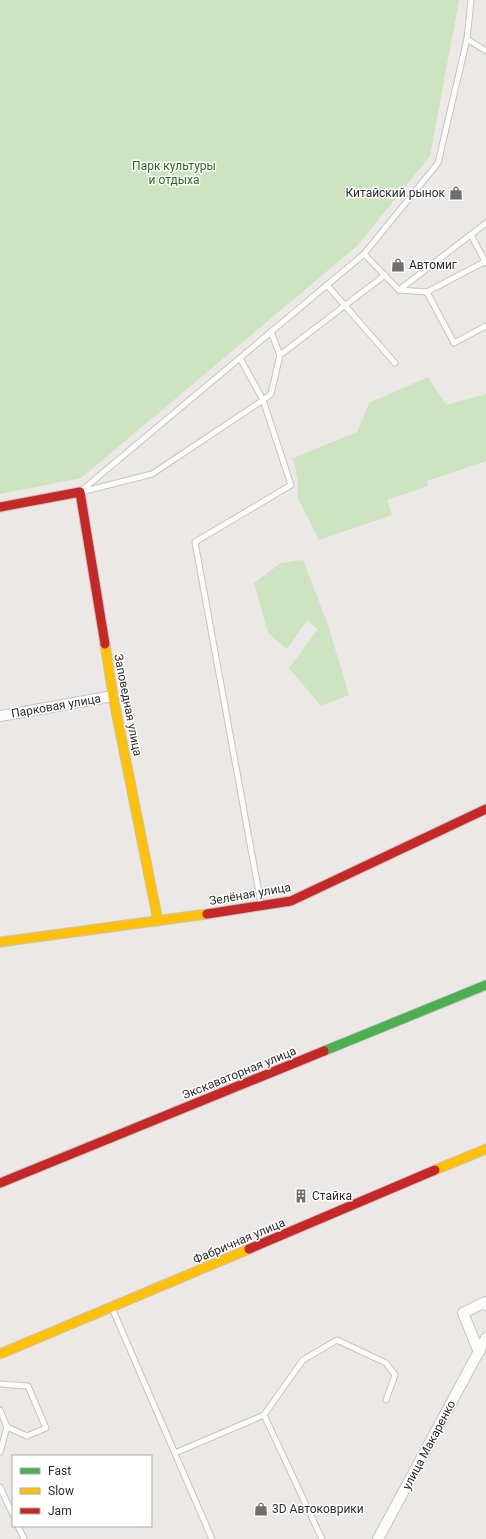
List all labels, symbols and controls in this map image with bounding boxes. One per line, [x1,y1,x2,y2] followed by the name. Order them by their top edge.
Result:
[132,159,216,187] park label: Парк культуры и отдыха
[448,185,464,201] shop icon: Китайский рынок
[345,186,446,200] place label: Китайский рынок
[390,257,406,273] shop icon: Автомиг
[409,258,457,272] place label: Автомиг
[111,653,145,757] street label: Заповедная улица
[10,691,102,721] street label: Парковая улица
[208,880,292,908] street label: Зелёная улица
[180,1044,298,1102] street label: Экскаваторная улица
[293,1188,309,1204] building icon: Стайка
[312,1189,352,1203] place label: Стайка
[191,1215,287,1267] street label: Фабричная улица
[400,1398,459,1492] street label: улица Макаренко
[12,1455,152,1527] legend
[48,1464,71,1478] text: Fast
[48,1484,74,1498] text: Slow
[253,1501,269,1517] shop icon: 3D Автоковрики
[272,1502,364,1516] place label: 3D Автоковрики
[48,1504,72,1518] text: Jam

